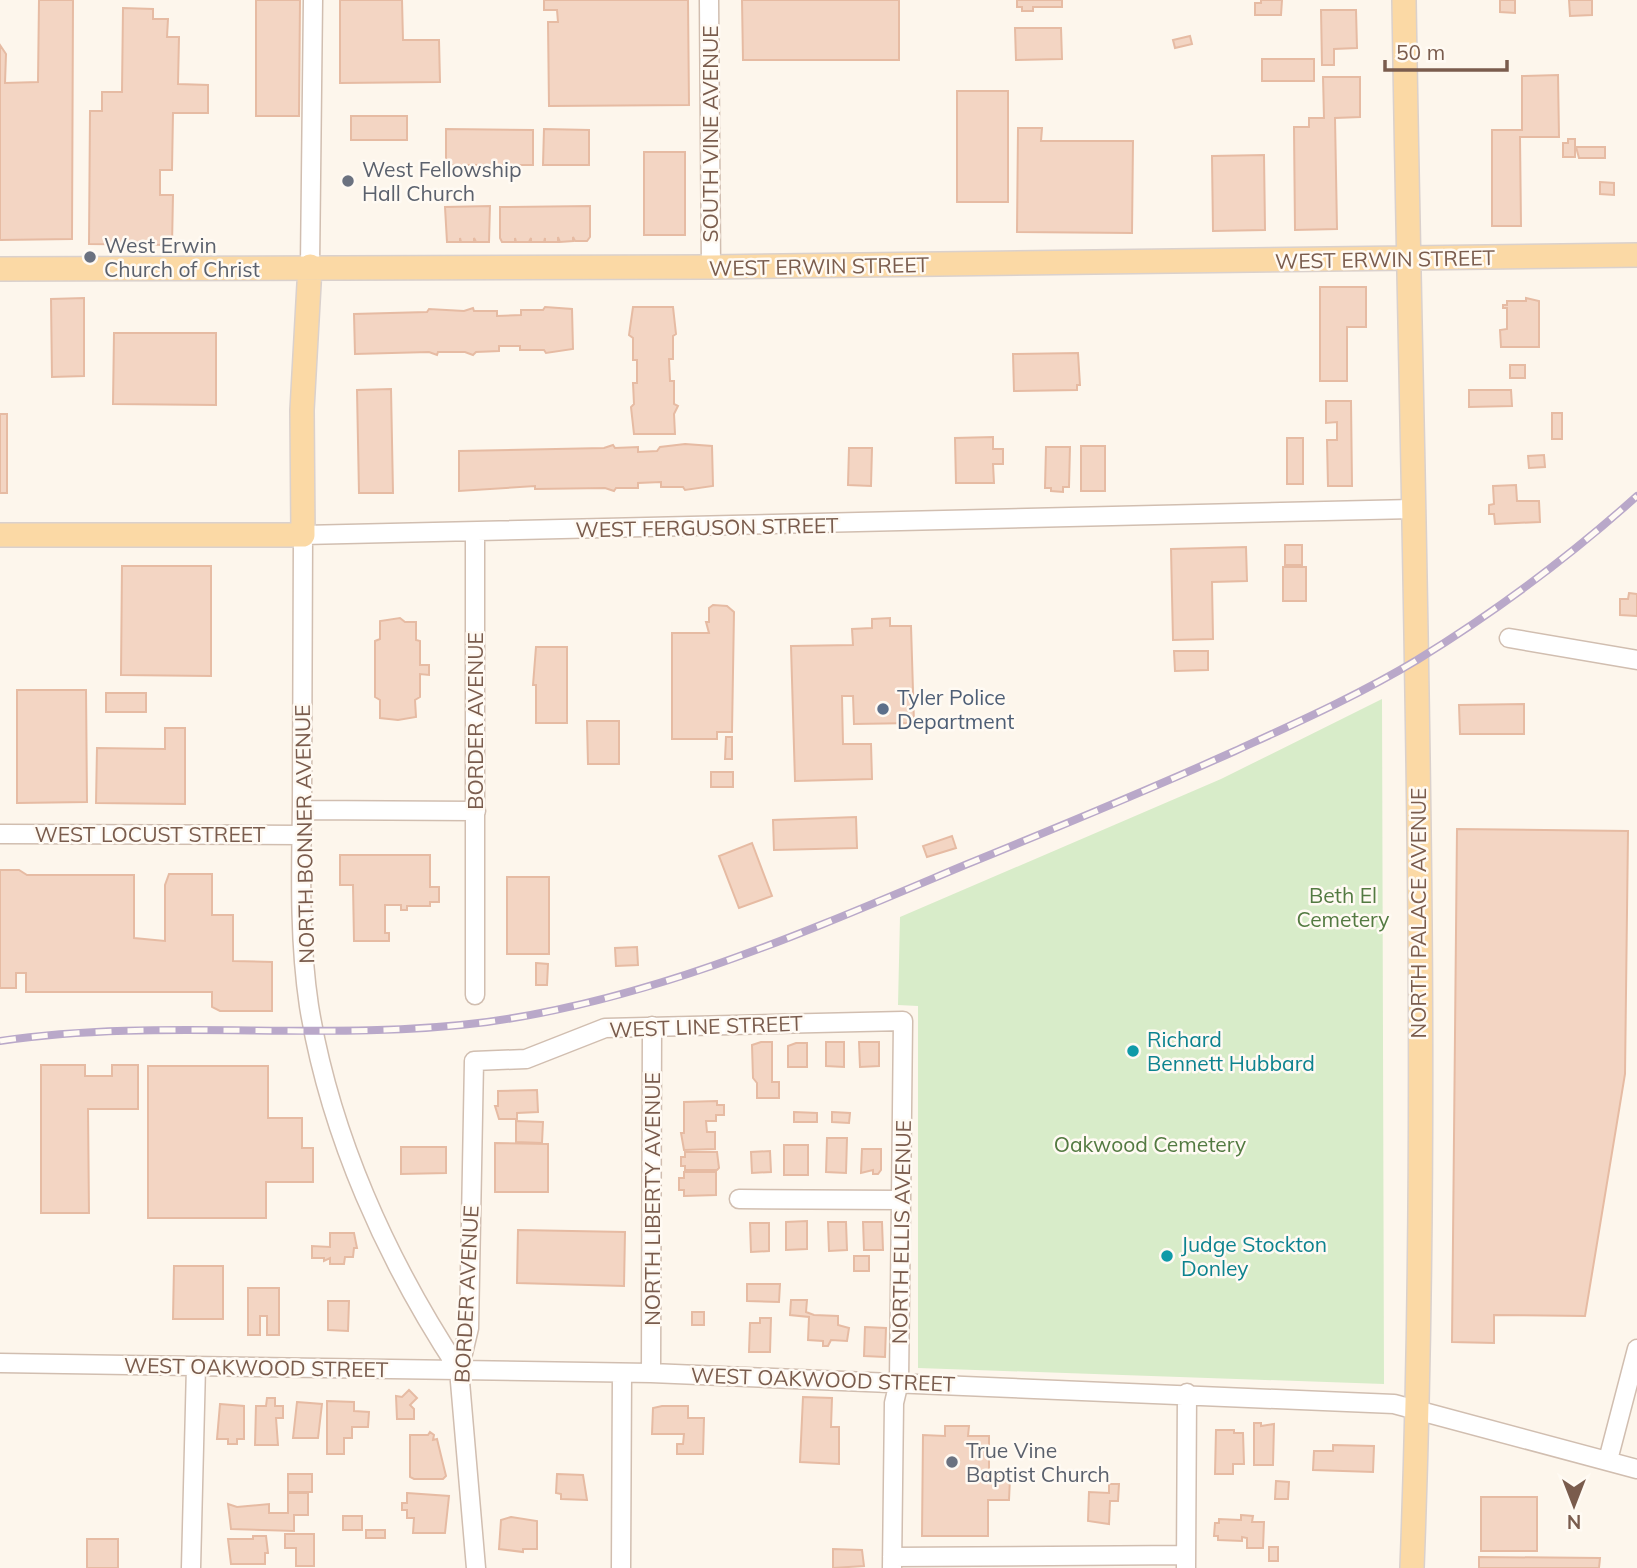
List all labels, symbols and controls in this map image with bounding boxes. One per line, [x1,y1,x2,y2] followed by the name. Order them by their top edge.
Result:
[697,25,723,243] street label: SOUTH VINE AVENUE
[1385,28,1508,72] scale bar
[1396,39,1445,65] text: 50 m
[362,156,522,206] place label: West Fellowship Hall Church
[340,173,356,189] marker: West Fellowship Hall Church
[104,232,260,282] place label: West Erwin Church of Christ
[1275,244,1496,274] street label: WEST ERWIN STREET
[82,249,98,265] marker: West Erwin Church of Christ
[709,251,930,281] street label: WEST ERWIN STREET
[575,512,839,542] street label: WEST FERGUSON STREET
[462,632,488,810] street label: BORDER AVENUE
[897,684,1014,734] place label: Tyler Police Department
[875,701,891,717] marker: Tyler Police Department
[289,704,319,964] street label: NORTH BONNER AVENUE
[1405,788,1431,1038] street label: NORTH PALACE AVENUE
[34,821,266,847] street label: WEST LOCUST STREET
[1297,882,1389,932] park label: Beth El Cemetery
[609,1010,804,1042] street label: WEST LINE STREET
[1147,1026,1315,1076] place label: Richard Bennett Hubbard
[1125,1043,1141,1059] marker: Richard Bennett Hubbard
[639,1072,665,1326] street label: NORTH LIBERTY AVENUE
[886,1120,916,1344] street label: NORTH ELLIS AVENUE
[1054,1131,1246,1157] park label: Oakwood Cemetery
[448,1205,484,1383] street label: BORDER AVENUE
[1181,1231,1327,1281] place label: Judge Stockton Donley
[1159,1248,1175,1264] marker: Judge Stockton Donley
[124,1352,389,1382] street label: WEST OAKWOOD STREET
[690,1361,956,1397] street label: WEST OAKWOOD STREET
[966,1437,1110,1487] place label: True Vine Baptist Church
[944,1454,960,1470] marker: True Vine Baptist Church
[1539,1470,1609,1540] north arrow
[1567,1510,1581,1534] text: N

